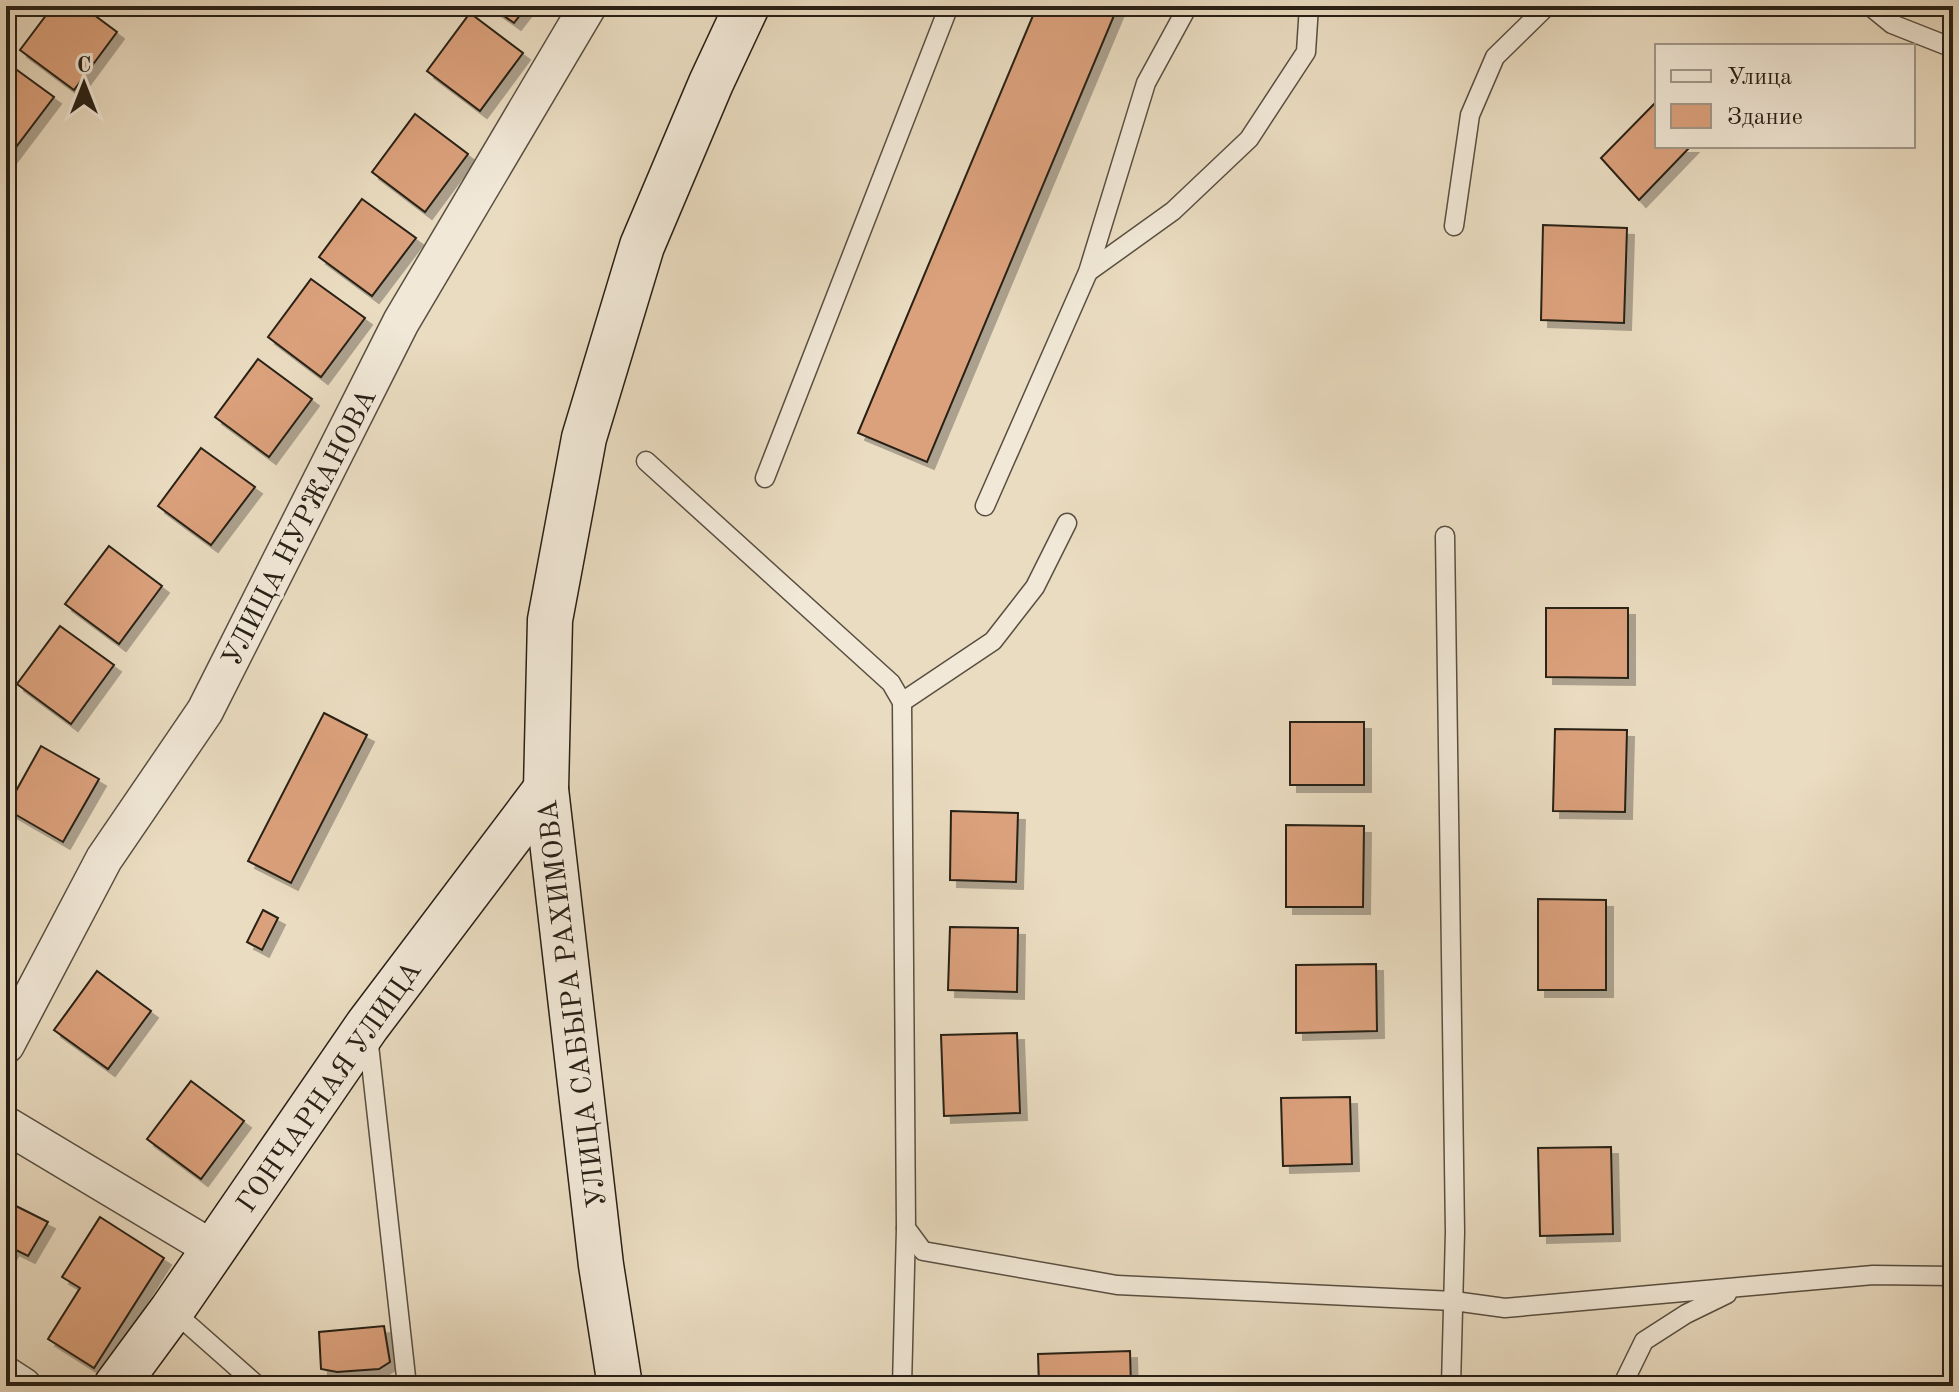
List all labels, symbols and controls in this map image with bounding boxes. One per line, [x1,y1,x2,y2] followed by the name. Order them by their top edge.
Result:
[44,44,124,124] north arrow
[1655,44,1915,148] legend
[77,55,91,77] text: С
[1727,66,1792,90] text: Улица
[1727,106,1803,130] text: Здание
[219,385,383,671] street label: УЛИЦА НУРЖАНОВА
[535,798,613,1209] street label: УЛИЦА САБЫРА РАХИМОВА
[233,957,428,1218] street label: ГОНЧАРНАЯ УЛИЦА

